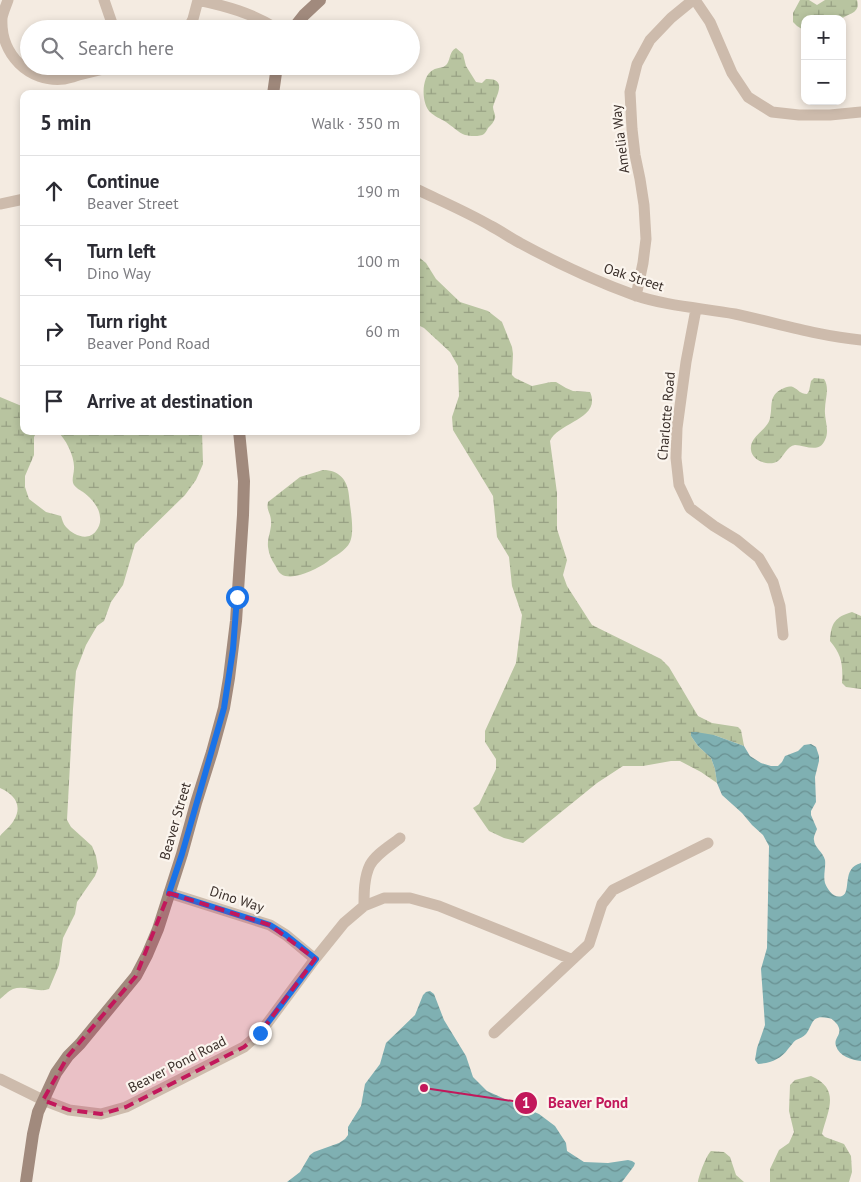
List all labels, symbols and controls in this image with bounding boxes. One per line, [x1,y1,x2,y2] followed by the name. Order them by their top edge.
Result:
[801,15,846,105] map controls
[801,15,846,60] button: +
[20,20,420,75] search box
[38,34,66,62] icon: search
[78,36,174,60] text: Search here
[801,60,846,105] button: −
[607,103,633,175] street label: Amelia Way
[40,109,91,136] text: 5 min
[311,113,400,133] text: Walk · 350 m
[87,169,159,193] text: Continue
[40,177,68,205] icon: ahead
[357,181,400,201] text: 190 m
[87,193,179,213] text: Beaver Street
[87,239,156,263] text: Turn left
[40,247,68,275] icon: left
[357,251,400,271] text: 100 m
[602,259,667,295] street label: Oak Street
[87,263,151,283] text: Dino Way
[87,309,167,333] text: Turn right
[40,317,68,345] icon: right
[365,321,400,341] text: 60 m
[87,333,210,353] text: Beaver Pond Road
[653,371,679,461] street label: Charlotte Road
[40,387,68,415] icon: arrive
[87,389,253,413] text: Arrive at destination
[226,586,249,609] route start
[155,780,195,862] street label: Beaver Street
[208,882,267,916] street label: Dino Way
[249,1022,272,1045] route end
[125,1032,229,1096] street label: Beaver Pond Road
[513,1088,638,1118] callout: Beaver Pond
[522,1093,530,1112] text: 1
[548,1093,628,1112] text: Beaver Pond

